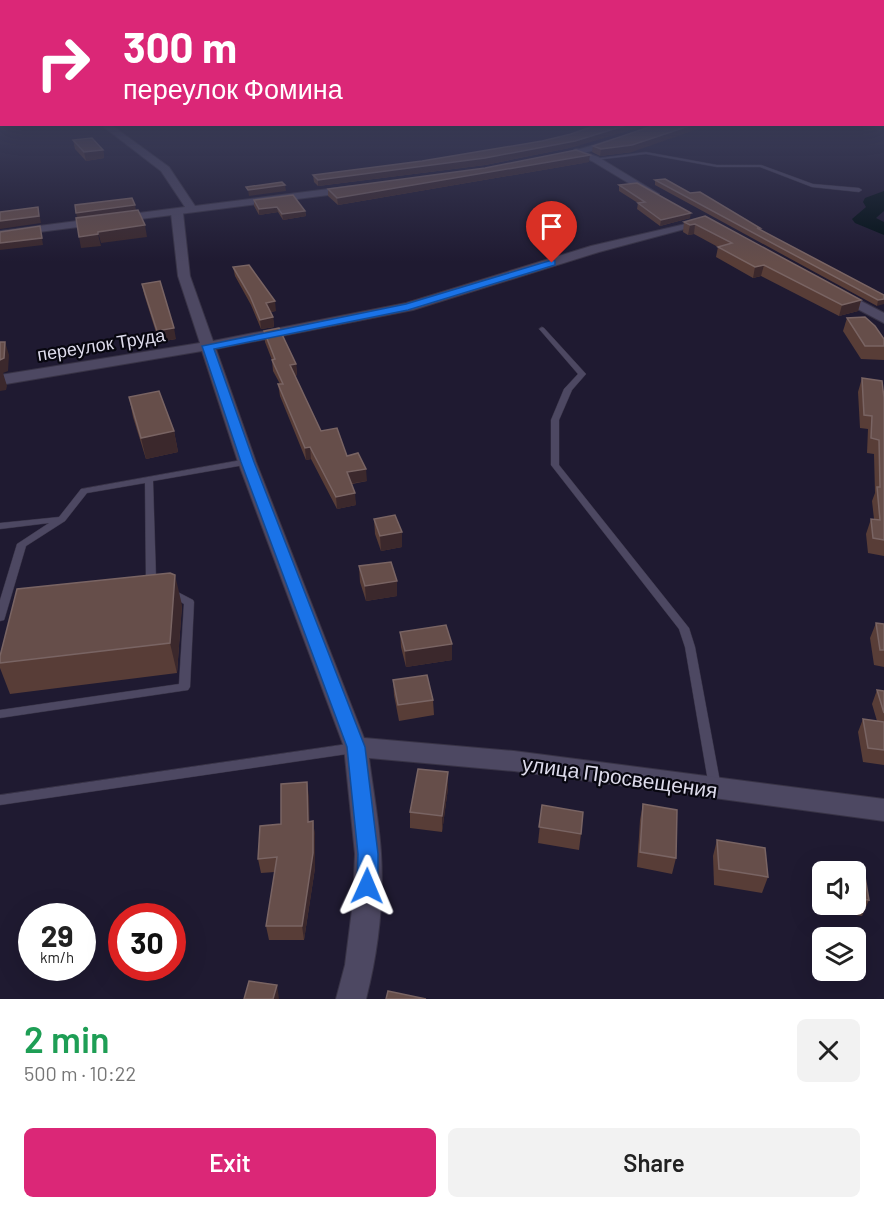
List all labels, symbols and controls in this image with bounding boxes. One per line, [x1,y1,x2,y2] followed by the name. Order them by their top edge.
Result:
[123,21,237,71] text: 300 m
[24,24,102,102] icon: right
[123,72,343,104] text: переулок Фомина
[526,201,577,263] pin
[535,210,568,243] icon: arrive
[36,323,167,365] street label: переулок Труда
[521,750,719,802] street label: улица Просвещения
[335,854,399,918] position arrow
[812,861,866,981] map controls
[812,861,866,915] button: sound
[108,903,186,981] speed limit sign: 30
[41,917,73,953] text: 29
[812,927,866,981] button: layers
[40,948,74,966] text: km/h
[24,1017,110,1060] text: 2 min
[797,1019,860,1082] button: close
[24,1061,136,1085] text: 500 m · 10:22
[24,1128,436,1197] button: Exit
[448,1128,860,1197] button: Share

